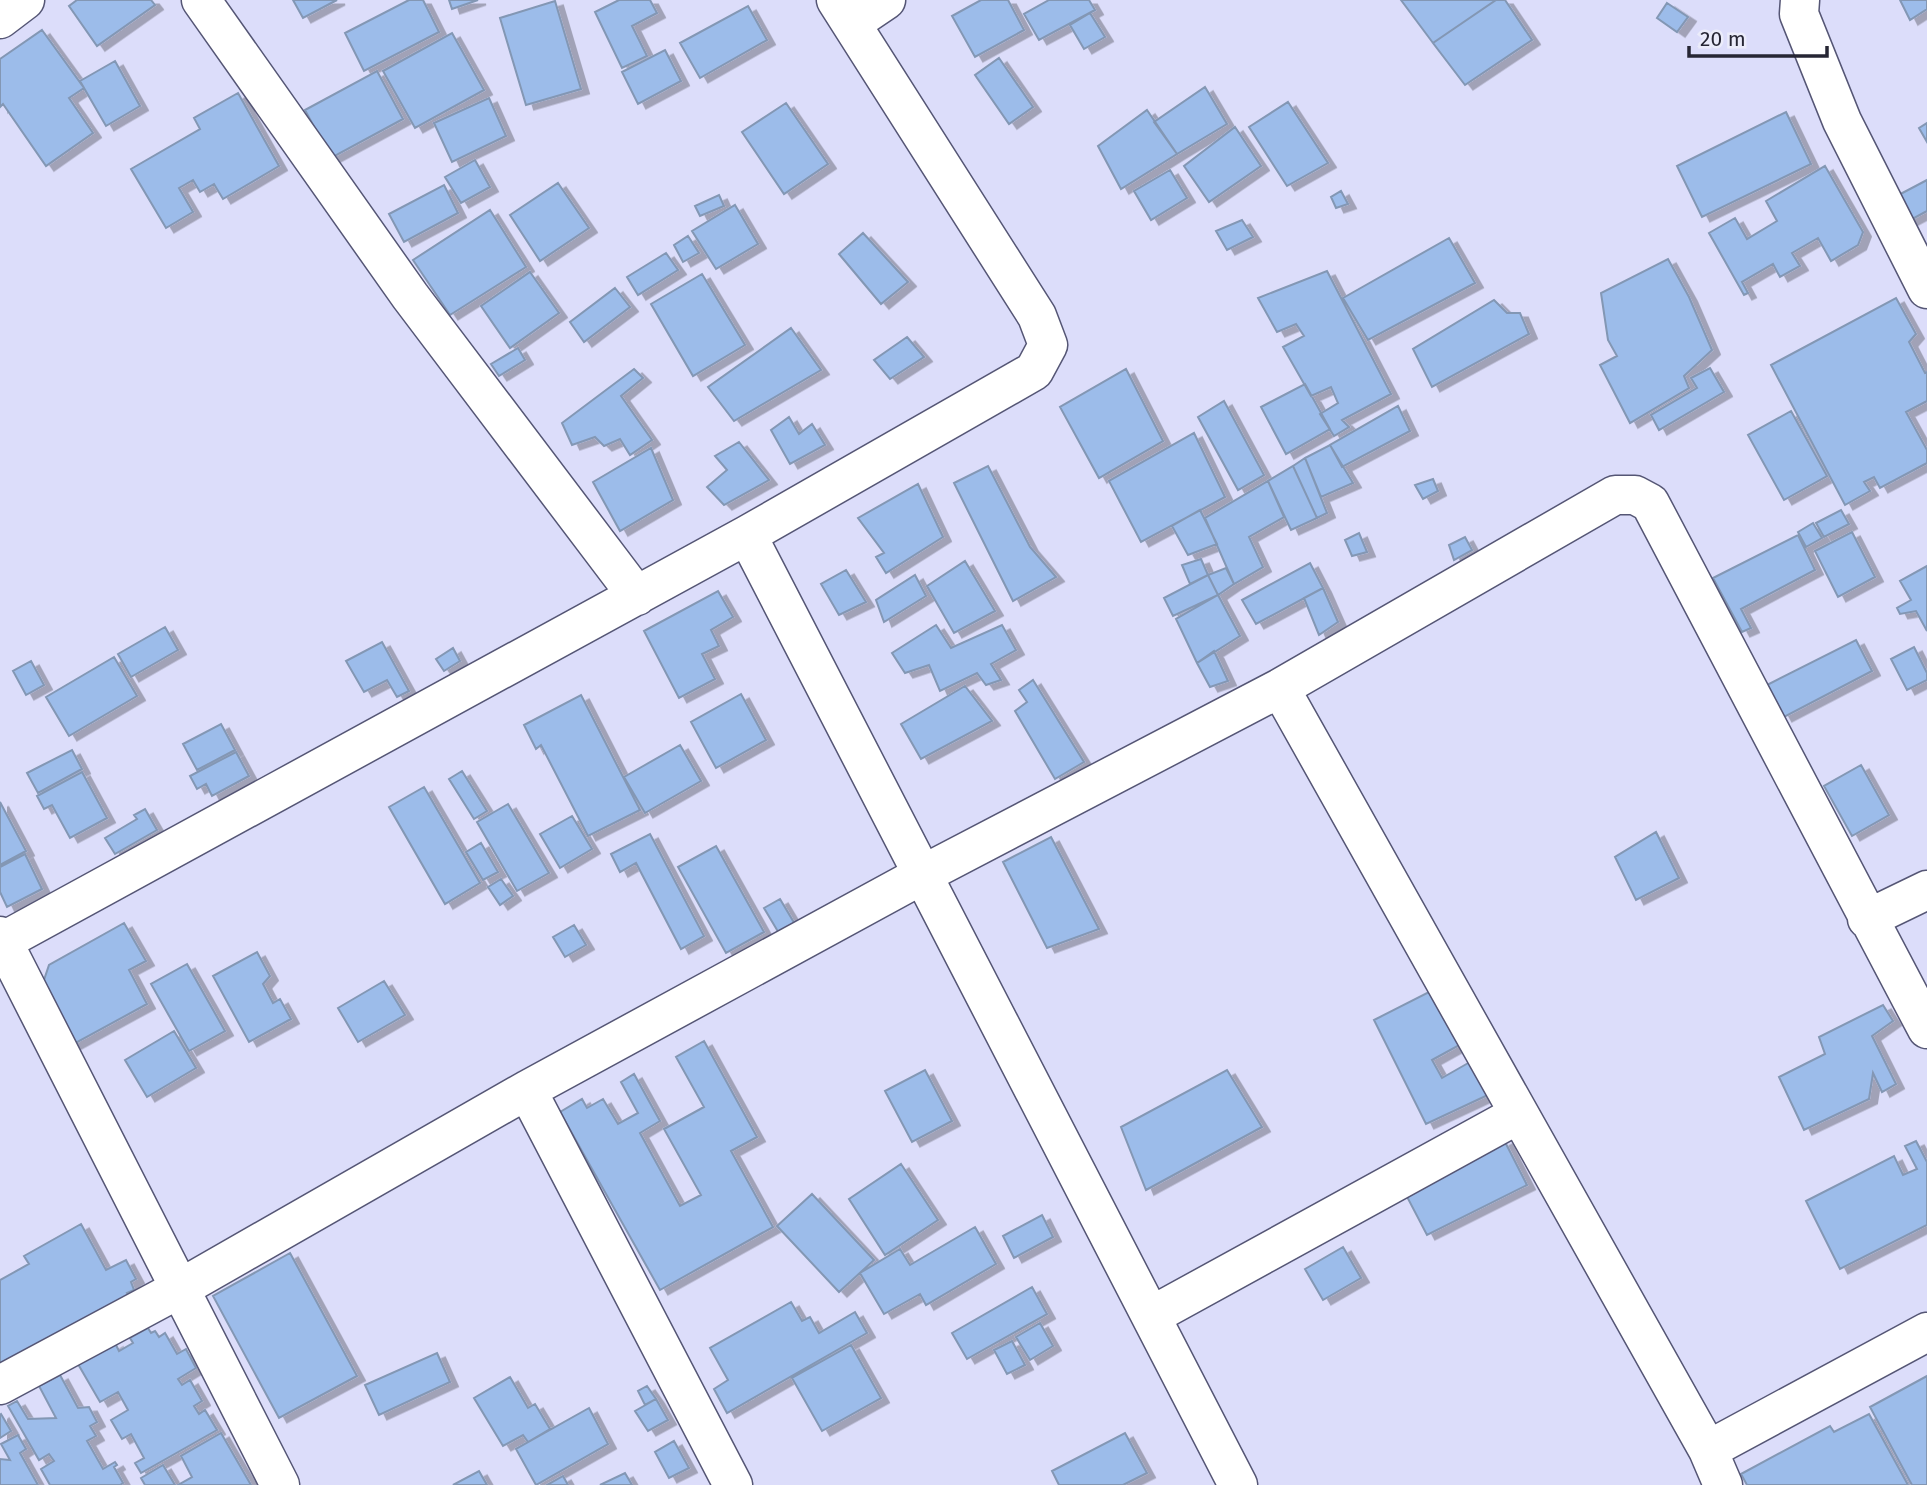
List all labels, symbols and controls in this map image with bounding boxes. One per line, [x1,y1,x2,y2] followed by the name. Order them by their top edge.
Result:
[1689,14,1827,58] scale bar
[1700,26,1746,52] text: 20 m

